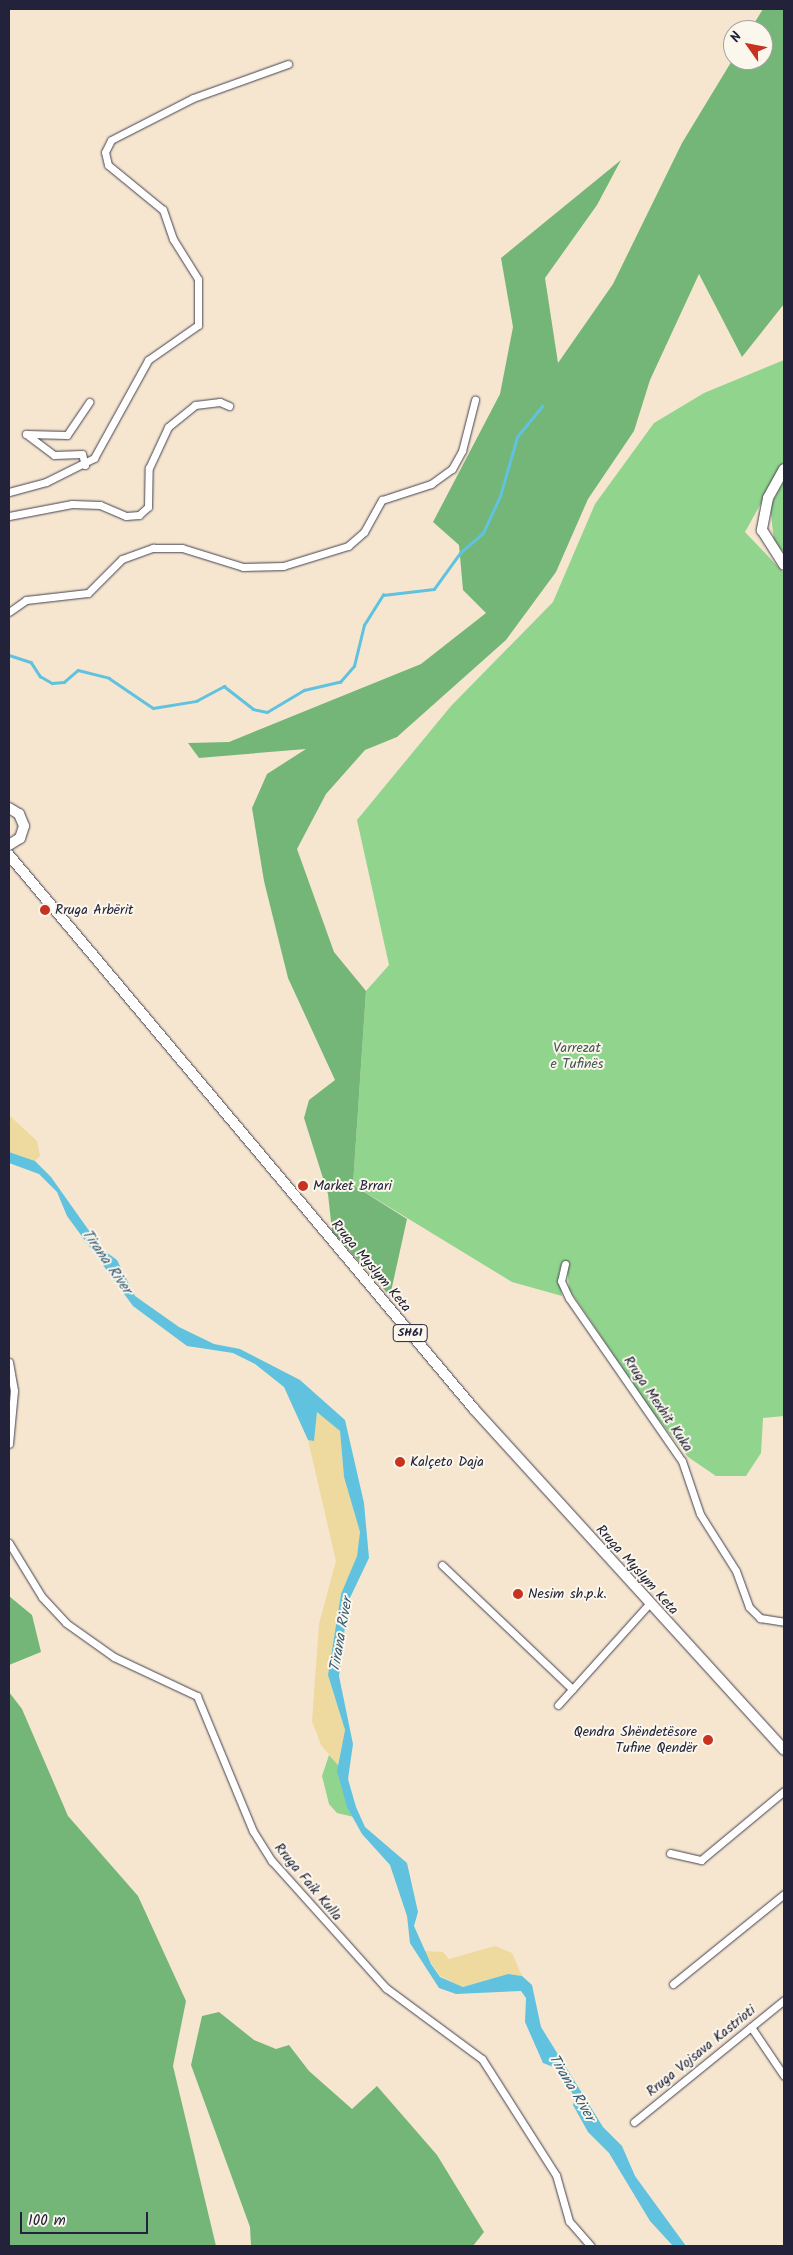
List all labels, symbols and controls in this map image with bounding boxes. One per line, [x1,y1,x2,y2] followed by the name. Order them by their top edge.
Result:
[723,20,773,70] north arrow
[725,28,748,47] text: N
[55,902,133,918] place label: Rruga Arbërit
[39,904,51,916] marker: Rruga Arbërit
[550,1040,604,1072] park label: Varrezat e Tufinës
[313,1178,392,1194] place label: Market Brrari
[297,1180,309,1192] marker: Market Brrari
[328,1216,414,1316] street label: Rruga Myslym Keta
[77,1226,135,1298] water label: Tirana River
[392,1324,428,1342] road number: SH61
[620,1353,696,1455] street label: Rruga Mexhit Kuka
[410,1454,484,1470] place label: Kalçeto Daja
[394,1456,406,1468] marker: Kalçeto Daja
[592,1522,682,1618] street label: Rruga Myslym Keta
[528,1586,607,1602] place label: Nesim sh.p.k.
[512,1588,524,1600] marker: Nesim sh.p.k.
[327,1596,357,1674] water label: Tirana River
[574,1724,697,1756] place label: Qendra Shëndetësore Tufine Qendër
[701,1733,715,1747] marker: Qendra Shëndetësore Tufine Qendër
[271,1840,345,1924] street label: Rruga Faik Kulla
[643,2002,759,2100] street label: Rruga Vojsava Kastrioti
[544,2051,598,2125] water label: Tirana River
[22,2202,150,2234] scale bar
[28,2209,66,2233] text: 100 m

